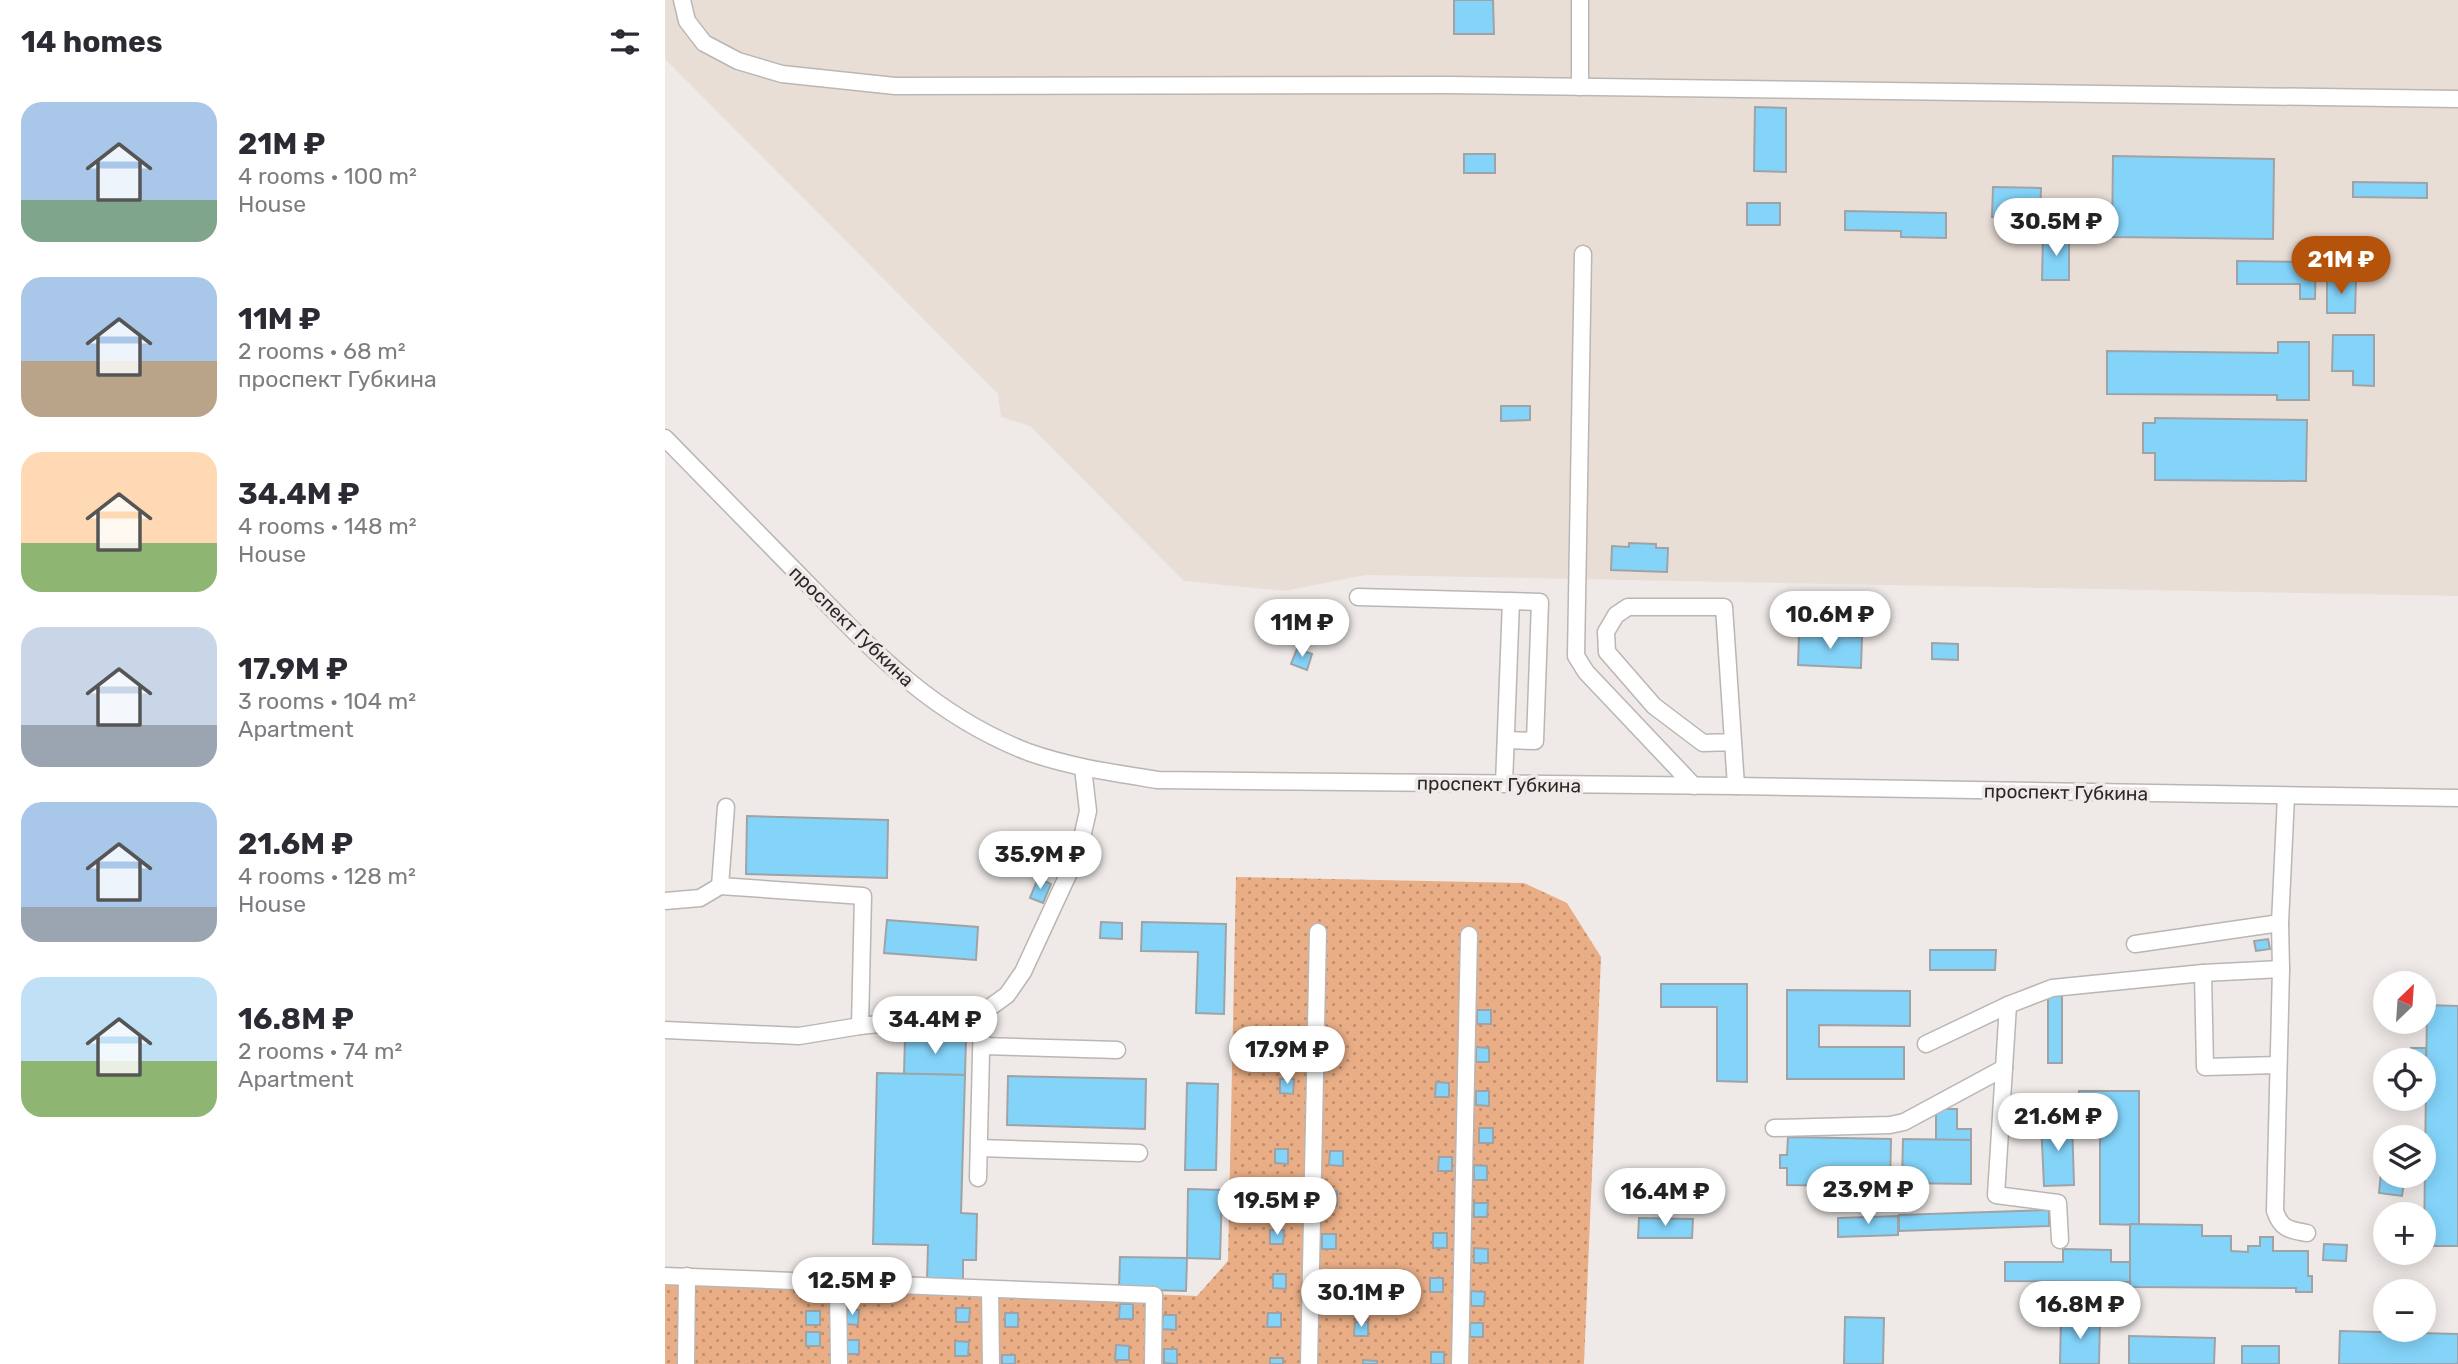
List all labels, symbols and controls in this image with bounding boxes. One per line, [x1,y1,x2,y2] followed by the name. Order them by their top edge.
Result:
[606,23,644,61] icon: filters
[21,24,163,60] text: 14 homes
[238,126,325,162] text: 21M ₽
[77,130,161,214] icon: home
[238,162,417,190] text: 4 rooms · 100 m²
[238,190,306,218] text: House
[1991,198,2121,258] pin: 30.5M ₽
[2010,207,2102,235] text: 30.5M ₽
[2292,236,2390,296] pin: 21M ₽
[2308,245,2374,273] text: 21M ₽
[238,301,321,337] text: 11M ₽
[77,305,161,389] icon: home
[238,337,406,365] text: 2 rooms · 68 m²
[238,365,437,393] text: проспект Губкина
[238,476,360,512] text: 34.4M ₽
[77,480,161,564] icon: home
[238,512,417,540] text: 4 rooms · 148 m²
[238,540,306,568] text: House
[785,561,919,692] street label: проспект Губкина
[1765,592,1895,651] pin: 10.6M ₽
[1253,600,1351,659] pin: 11M ₽
[1786,600,1874,628] text: 10.6M ₽
[1270,608,1334,636] text: 11M ₽
[238,651,348,687] text: 17.9M ₽
[77,655,161,739] icon: home
[238,687,416,715] text: 3 rooms · 104 m²
[238,715,354,743] text: Apartment
[1417,772,1581,797] street label: проспект Губкина
[1984,780,2148,805] street label: проспект Губкина
[238,826,353,862] text: 21.6M ₽
[77,830,161,914] icon: home
[975,832,1105,891] pin: 35.9M ₽
[995,840,1085,868] text: 35.9M ₽
[238,862,416,890] text: 4 rooms · 128 m²
[238,890,306,918] text: House
[2373,971,2436,1034] north arrow
[2373,971,2436,1342] map controls
[870,996,1000,1056] pin: 34.4M ₽
[238,1001,354,1037] text: 16.8M ₽
[77,1005,161,1089] icon: home
[888,1005,982,1033] text: 34.4M ₽
[1222,1026,1352,1086] pin: 17.9M ₽
[1245,1035,1329,1063] text: 17.9M ₽
[238,1037,402,1065] text: 2 rooms · 74 m²
[2373,1048,2436,1111] button: locate
[238,1065,354,1093] text: Apartment
[1993,1094,2123,1153] pin: 21.6M ₽
[2014,1102,2102,1130] text: 21.6M ₽
[2373,1125,2436,1188] button: layers
[1803,1166,1933,1226] pin: 23.9M ₽
[1600,1168,1730,1228] pin: 16.4M ₽
[1823,1175,1914,1203] text: 23.9M ₽
[1620,1177,1710,1205] text: 16.4M ₽
[1212,1178,1342,1237] pin: 19.5M ₽
[1234,1186,1320,1214] text: 19.5M ₽
[2373,1202,2436,1265] button: +
[787,1258,917,1317] pin: 12.5M ₽
[808,1266,896,1294] text: 12.5M ₽
[1296,1270,1426,1329] pin: 30.1M ₽
[1317,1278,1405,1306] text: 30.1M ₽
[2373,1279,2436,1342] button: −
[2015,1282,2145,1341] pin: 16.8M ₽
[2036,1290,2124,1318] text: 16.8M ₽

